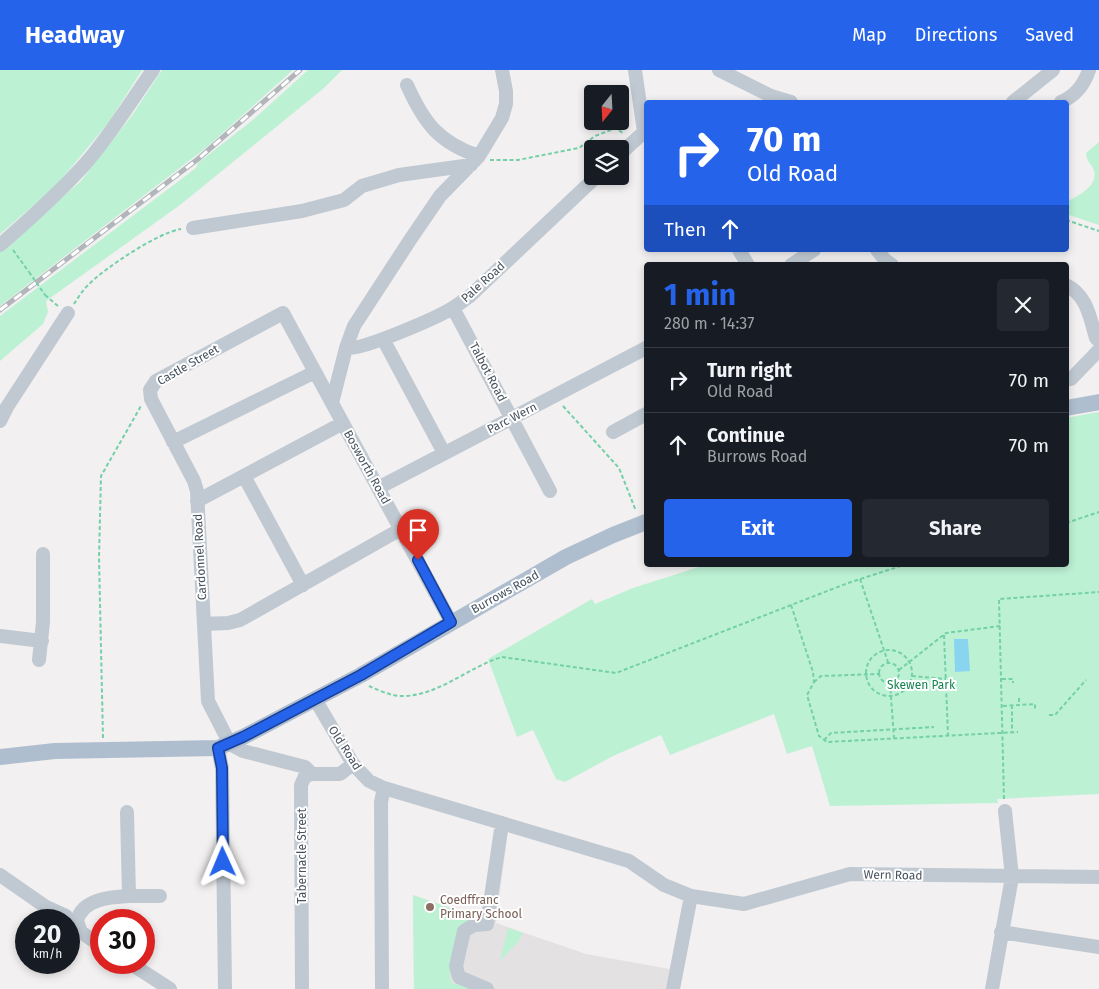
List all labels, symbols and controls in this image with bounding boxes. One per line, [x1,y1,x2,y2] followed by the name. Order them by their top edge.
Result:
[25,21,124,49] text: Headway
[852,24,887,46] text: Map
[915,24,997,46] text: Directions
[1025,24,1074,46] text: Saved
[584,85,629,130] north arrow
[584,85,629,185] map controls
[747,118,821,160] text: 70 m
[664,120,729,185] icon: right
[584,140,629,185] button: layers
[747,160,838,187] text: Old Road
[716,215,744,243] icon: ahead
[664,218,706,241] text: Then
[458,259,508,305] street label: Pale Road
[664,277,736,313] text: 1 min
[997,279,1049,331] button: close
[664,314,754,333] text: 280 m · 14:37
[467,340,509,404] street label: Talbot Road
[155,341,222,388] street label: Castle Street
[707,359,792,382] text: Turn right
[664,366,692,394] icon: right
[1009,369,1049,392] text: 70 m
[707,382,773,401] text: Old Road
[485,399,539,437] street label: Parc Wern
[707,424,785,447] text: Continue
[341,428,393,506] street label: Bosworth Road
[664,431,692,459] icon: ahead
[1009,434,1049,457] text: 70 m
[707,447,807,466] text: Burrows Road
[664,499,852,557] button: Exit
[862,499,1049,557] button: Share
[397,509,439,560] pin
[191,513,209,601] street label: Cardonnel Road
[404,516,432,544] icon: arrive
[469,568,541,616] street label: Burrows Road
[887,678,956,692] park label: Skewen Park
[326,723,364,773] street label: Old Road
[295,808,309,904] street label: Tabernacle Street
[196,835,248,887] position arrow
[863,867,923,883] street label: Wern Road
[440,893,523,921] place label: Coedffranc Primary School
[424,901,436,913] marker: Coedffranc Primary School
[90,909,155,974] speed limit sign: 30
[34,920,61,950] text: 20
[33,947,62,961] text: km/h

